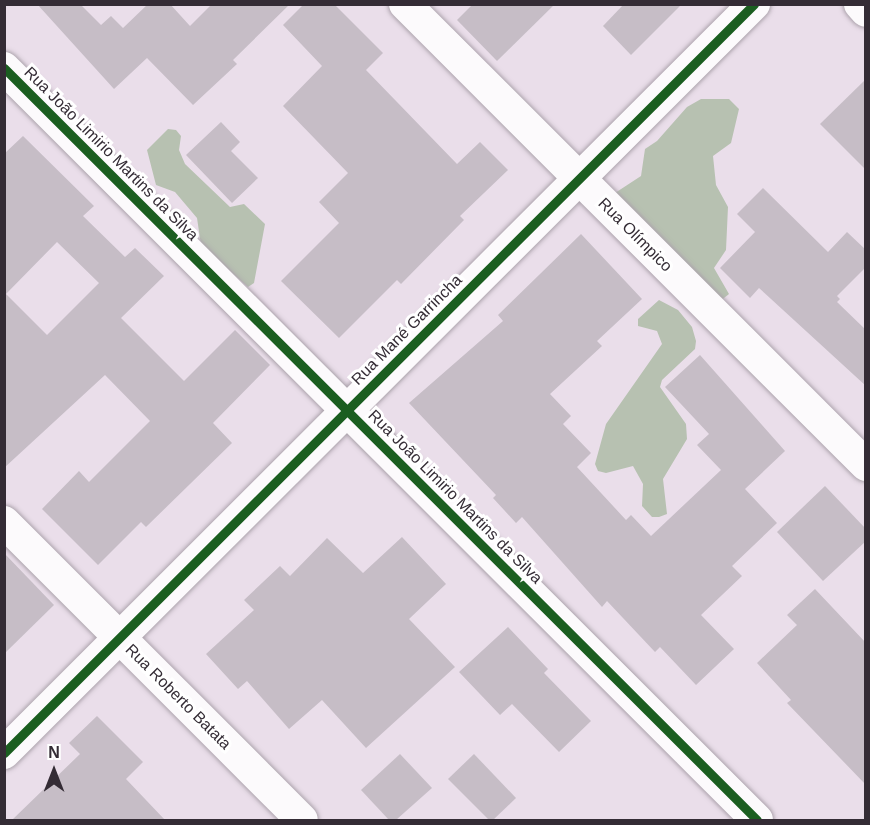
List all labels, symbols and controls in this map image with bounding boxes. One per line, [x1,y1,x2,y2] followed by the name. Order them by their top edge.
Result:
[20,63,202,245] street label: Rua João Limirio Martins da Silva
[594,194,676,276] street label: Rua Olímpico
[348,271,466,389] street label: Rua Mané Garrincha
[364,406,546,588] street label: Rua João Limirio Martins da Silva
[121,640,235,754] street label: Rua Roberto Batata
[24,741,84,801] north arrow
[48,744,60,761] text: N

